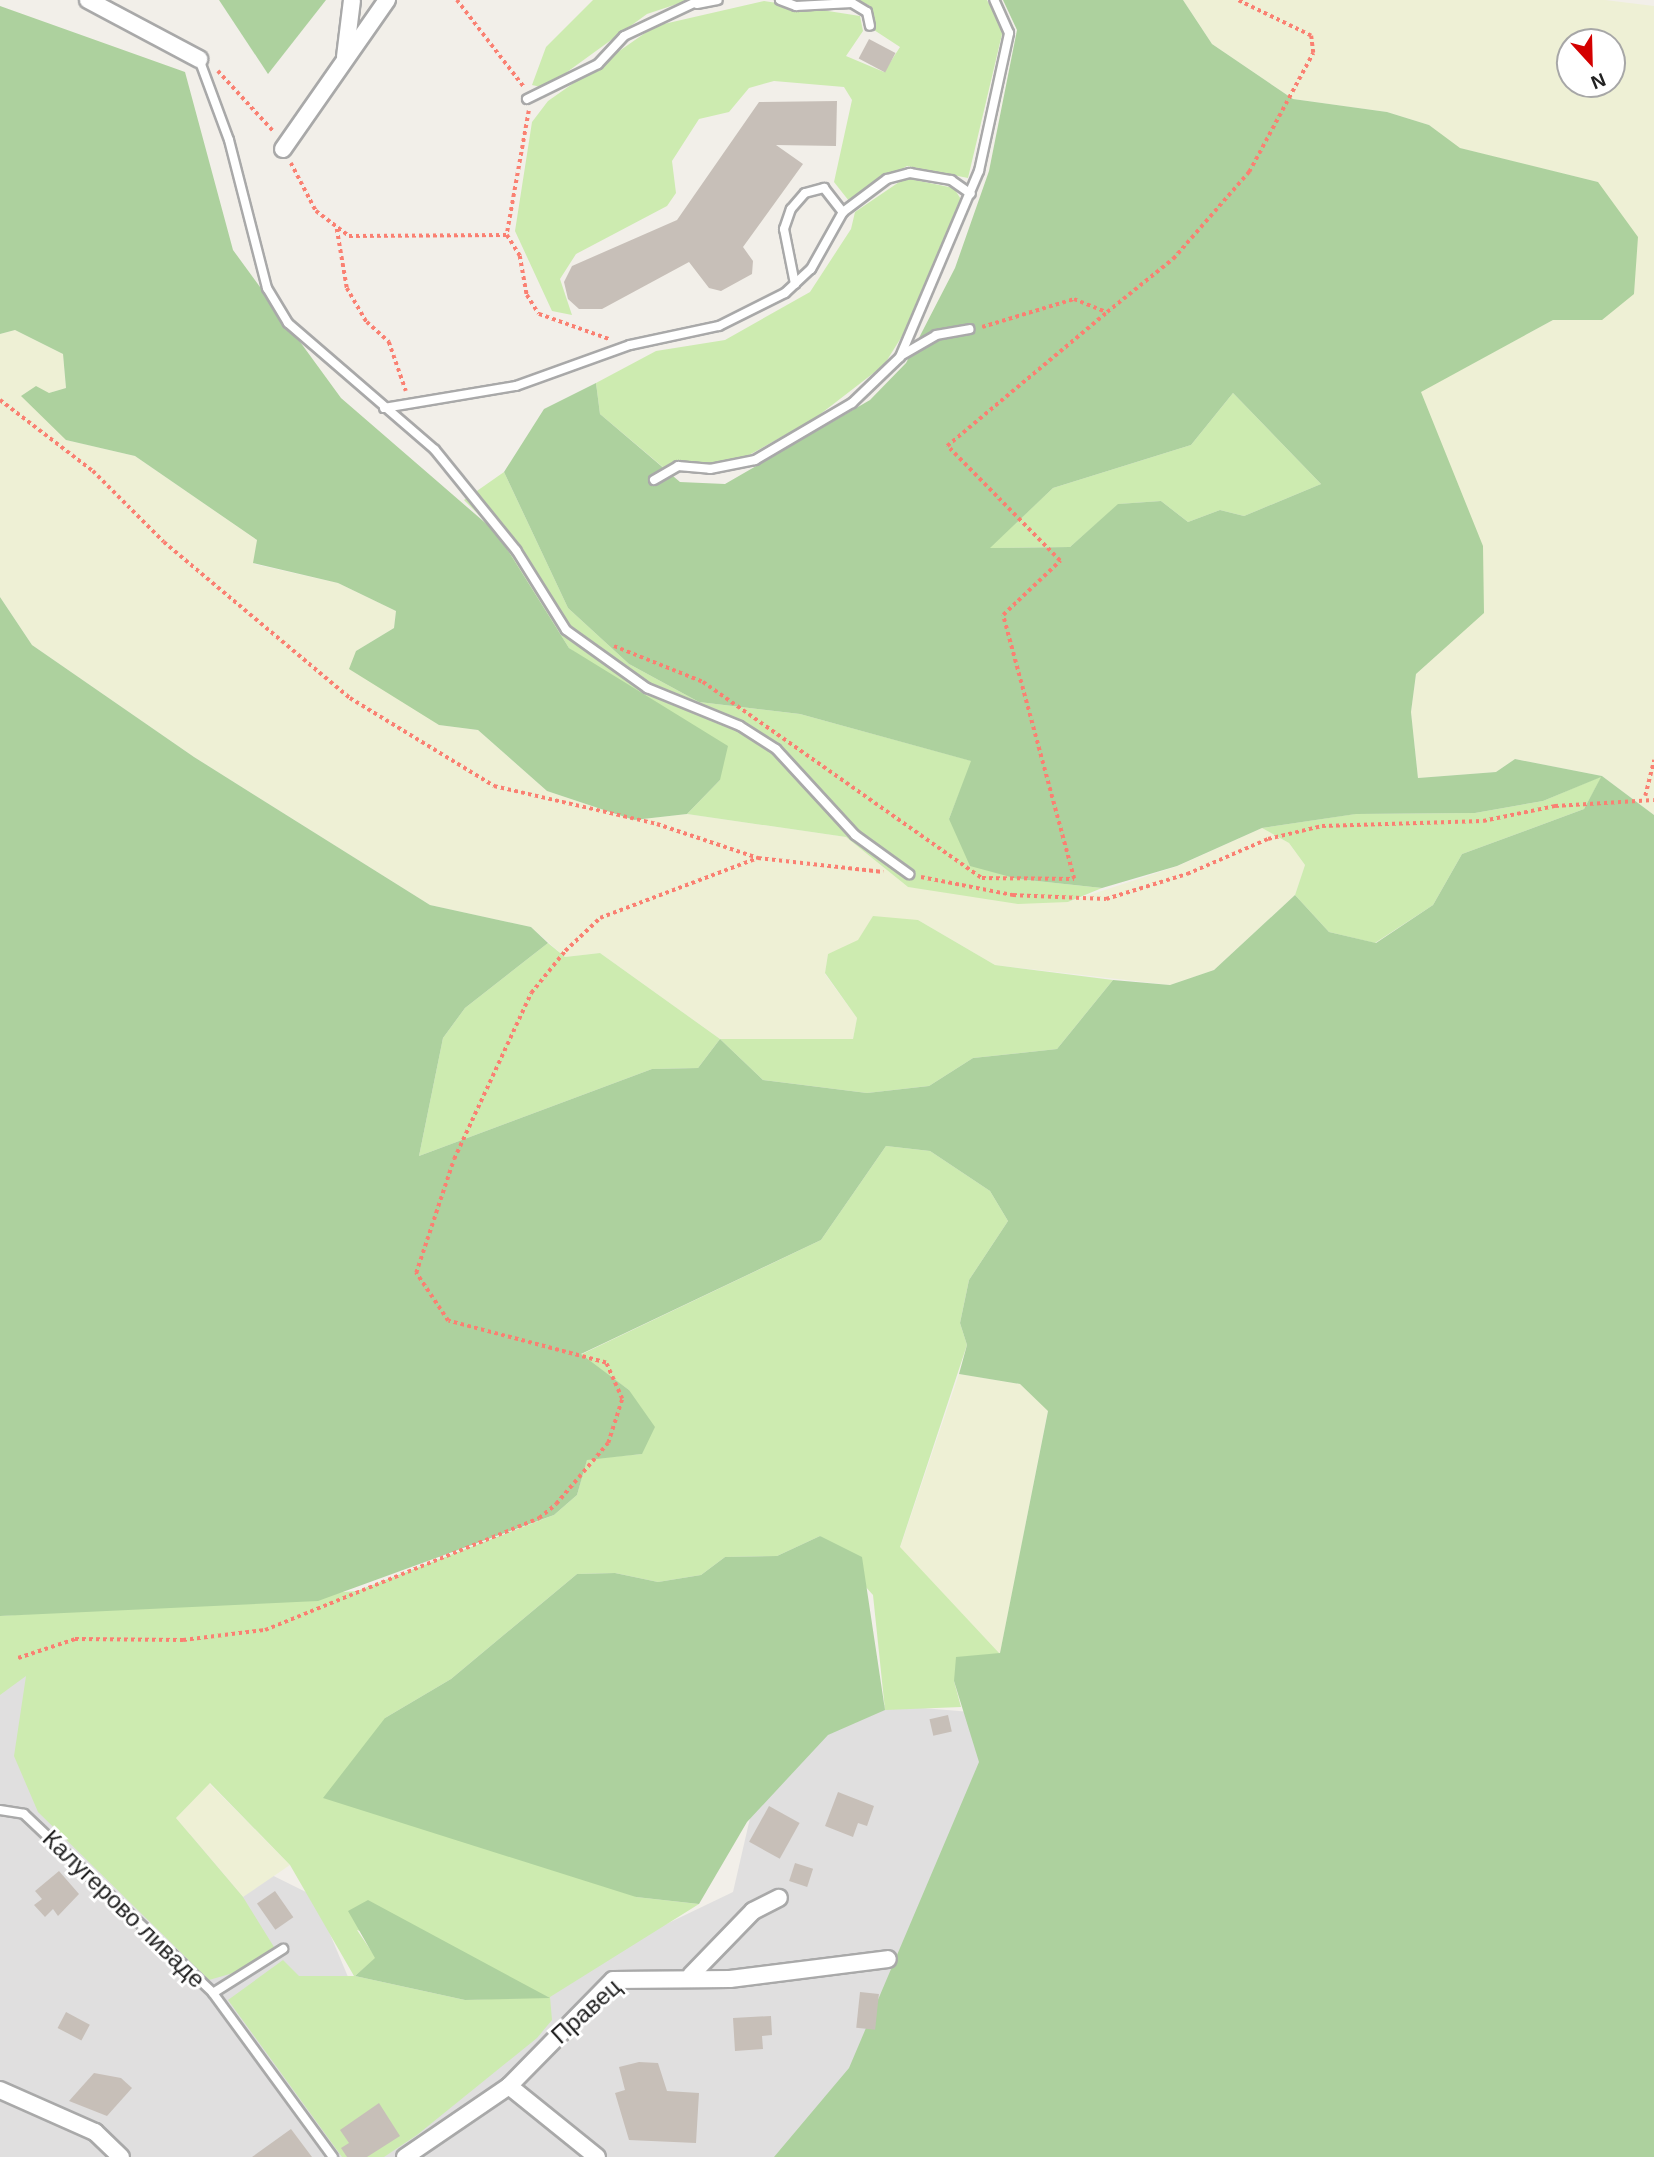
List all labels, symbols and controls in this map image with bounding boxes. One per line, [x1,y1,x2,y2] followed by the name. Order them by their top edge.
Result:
[1556,28,1626,98] north arrow
[1588,69,1609,93] text: N
[37,1824,211,1994] street label: Калугерово ливаде
[545,1972,627,2050] street label: Правец

